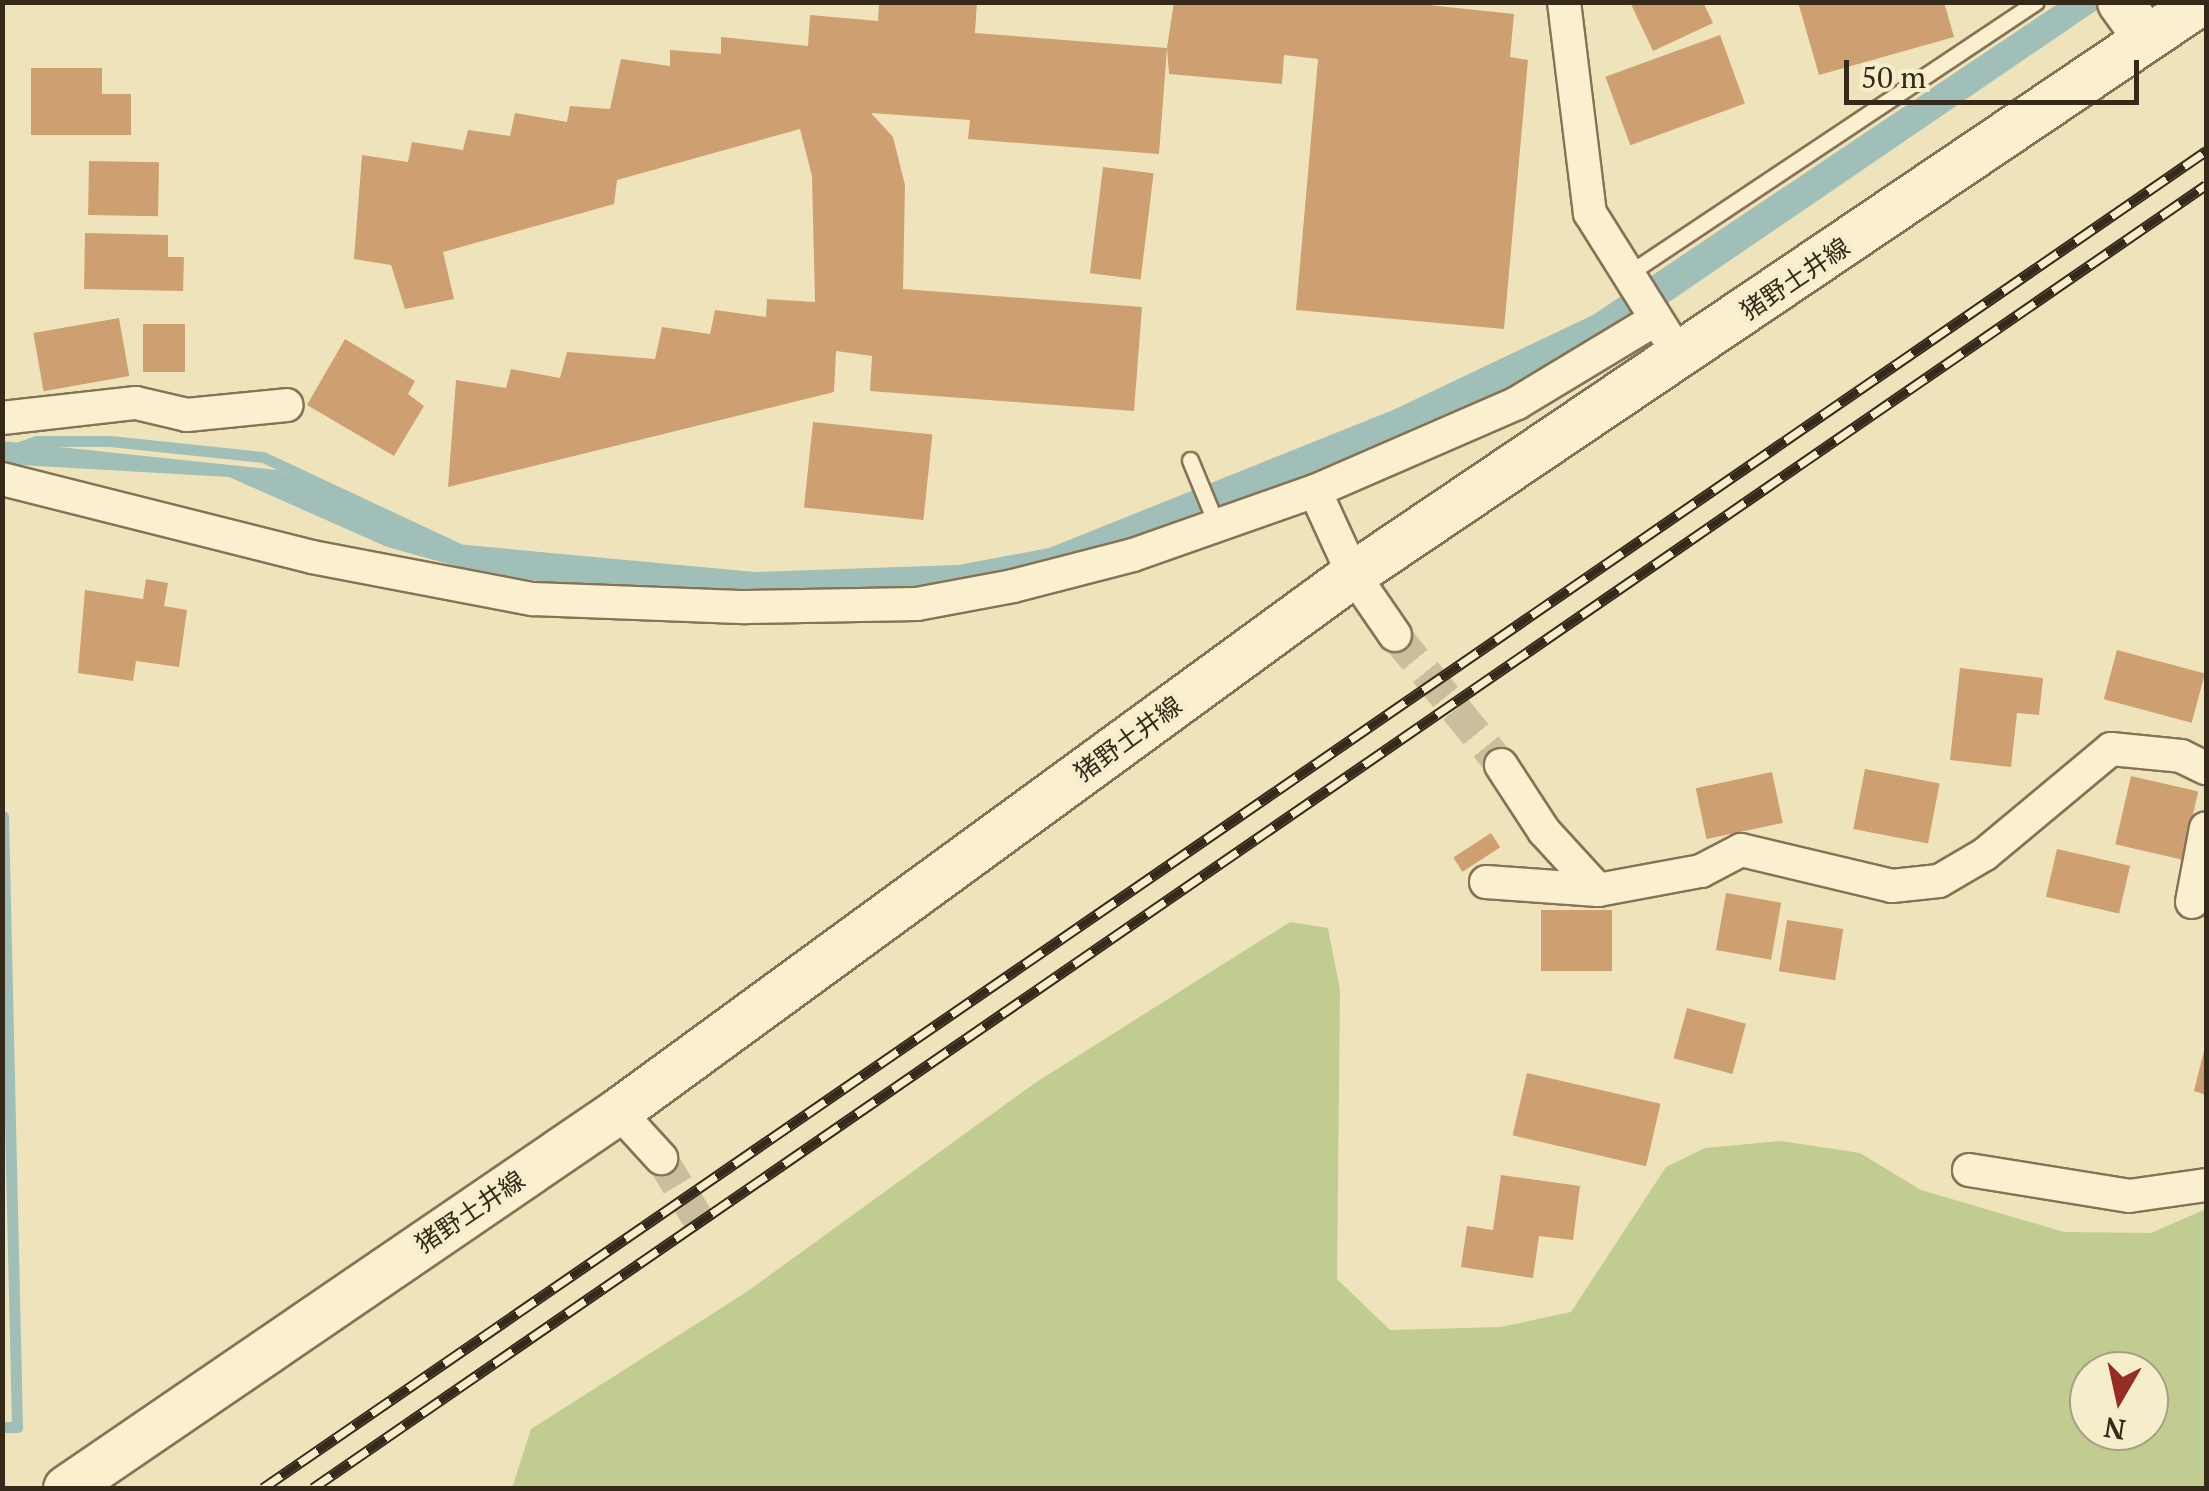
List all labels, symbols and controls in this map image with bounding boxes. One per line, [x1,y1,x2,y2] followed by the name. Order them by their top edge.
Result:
[1849,40,2144,102] scale bar
[1861,57,1926,97] text: 50 m
[1735,232,1855,326] street label: 猪野土井線
[1069,690,1187,788] street label: 猪野土井線
[410,1165,530,1259] street label: 猪野土井線
[2069,1351,2169,1451] north arrow
[2101,1409,2128,1449] text: N

